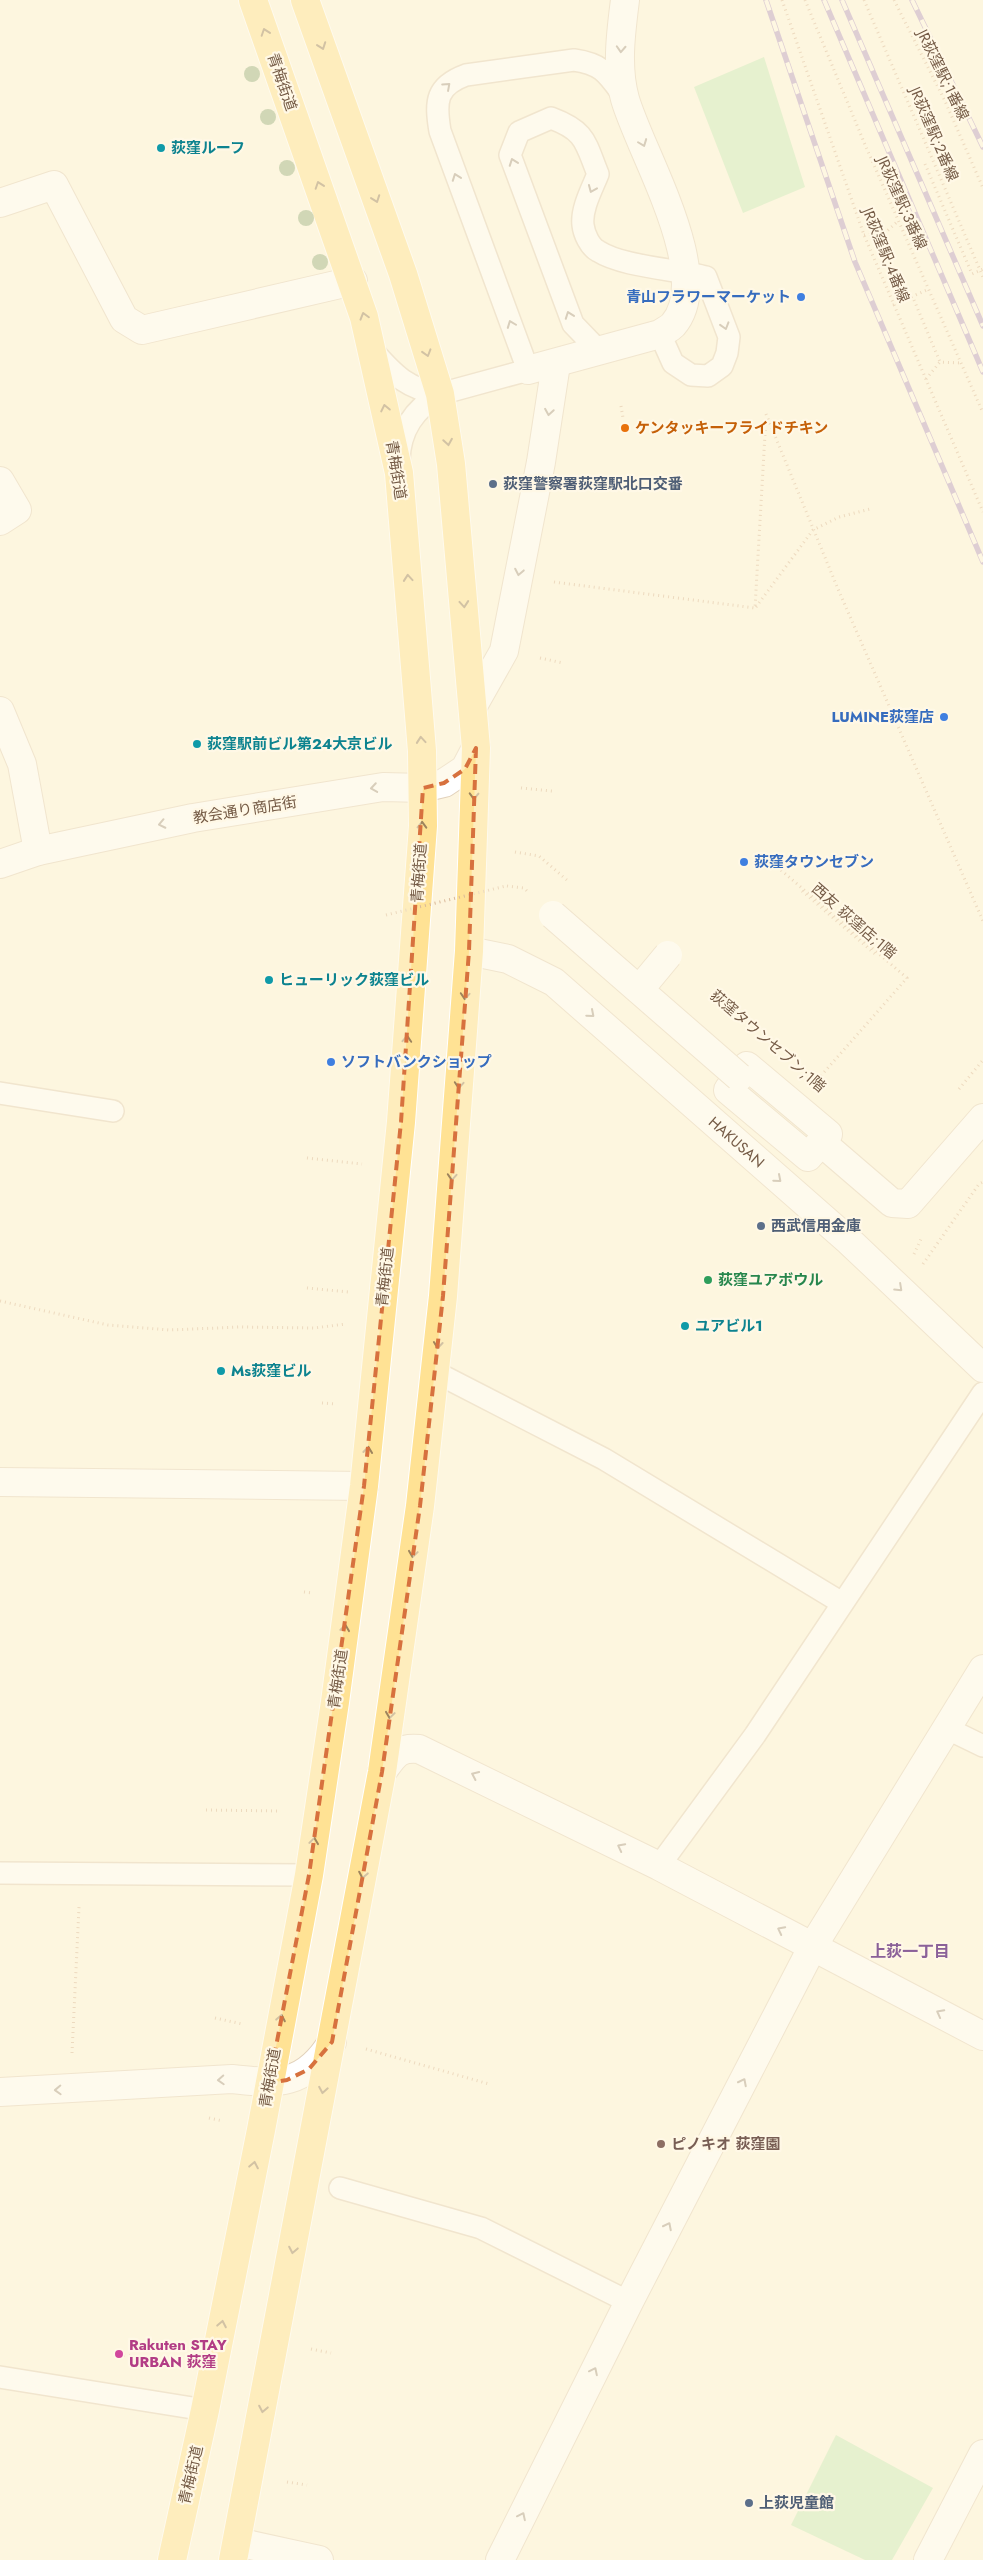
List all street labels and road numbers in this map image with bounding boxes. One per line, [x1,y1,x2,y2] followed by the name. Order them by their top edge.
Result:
[911,24,975,124] street label: JR荻窪駅;1番線
[262,50,302,114] street label: 青梅街道
[903,82,964,185] street label: JR荻窪駅;2番線
[871,151,932,253] street label: JR荻窪駅;3番線
[856,202,915,306] street label: JR荻窪駅;4番線
[380,439,412,501] street label: 青梅街道
[191,791,299,829] street label: 教会通り商店街
[406,842,432,904] street label: 青梅街道
[807,878,901,964] street label: 西友 荻窪店;1階
[705,985,831,1097] street label: 荻窪タウンセブン;1階
[704,1111,769,1173] street label: HAKUSAN
[371,1246,399,1308] street label: 青梅街道
[323,1648,353,1710] street label: 青梅街道
[254,2047,286,2109] street label: 青梅街道
[174,2443,208,2507] street label: 青梅街道

